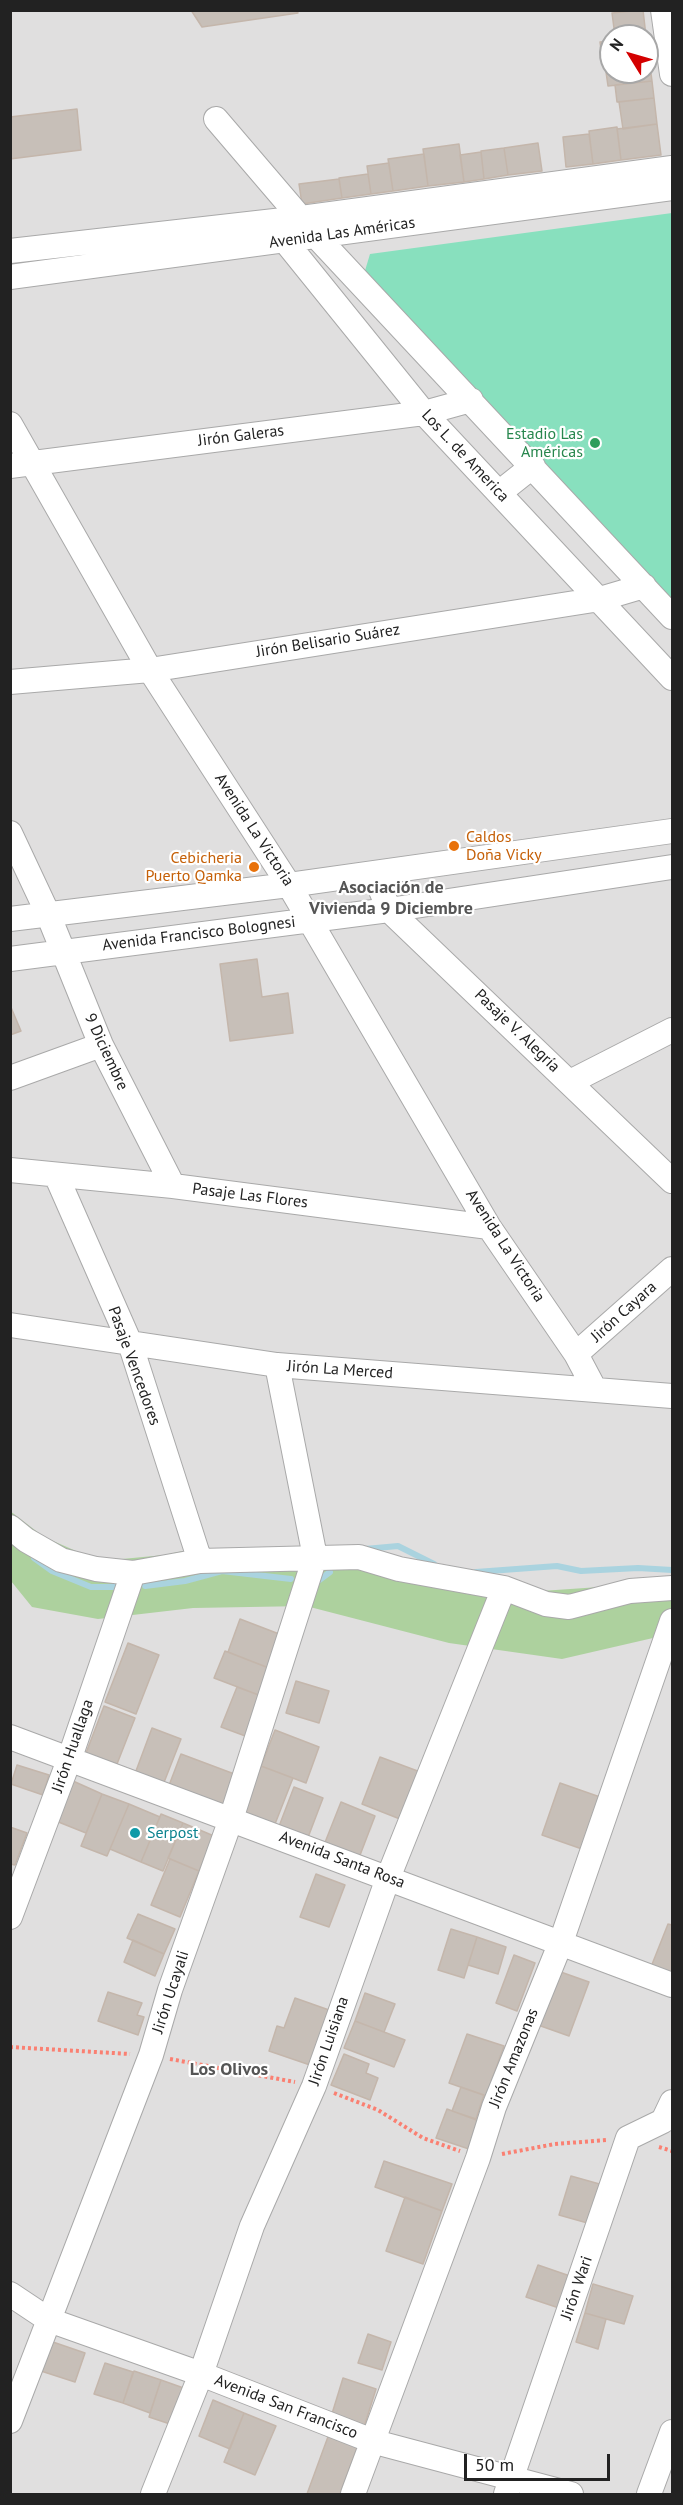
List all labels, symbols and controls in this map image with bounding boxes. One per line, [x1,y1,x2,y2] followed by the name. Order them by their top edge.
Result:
[599,24,659,84] north arrow
[605,34,627,55] text: N
[268,213,416,253] street label: Avenida Las Américas
[417,406,513,506] street label: Los L. de America
[197,421,285,451] street label: Jirón Galeras
[506,424,583,462] place label: Estadio Las Américas
[588,436,602,450] marker: Estadio Las Américas
[255,620,401,662] street label: Jirón Belisario Suárez
[210,770,298,890] street label: Avenida La Victoria
[466,827,542,865] place label: Caldos Doña Vicky
[447,839,461,853] marker: Caldos Doña Vicky
[145,848,242,886] place label: Cebicheria Puerto Qamka
[247,860,261,874] marker: Cebicheria Puerto Qamka
[309,877,473,920] district label: Asociación de Vivienda 9 Diciembre
[101,913,297,955] street label: Avenida Francisco Bolognesi
[470,985,564,1077] street label: Pasaje V. Alegría
[80,1011,132,1093] street label: 9 Diciembre
[191,1179,309,1213] street label: Pasaje Las Flores
[461,1186,549,1306] street label: Avenida La Victoria
[587,1278,661,1346] street label: Jirón Cayara
[104,1304,164,1428] street label: Pasaje Vencedores
[286,1357,394,1383] street label: Jirón La Merced
[48,1697,98,1795] street label: Jirón Huallaga
[147,1823,198,1843] place label: Serpost
[128,1826,142,1840] marker: Serpost
[276,1827,408,1893] street label: Avenida Santa Rosa
[149,1948,193,2036] street label: Jirón Ucayali
[305,1994,353,2088] street label: Jirón Luisiana
[485,2006,543,2110] street label: Jirón Amazonas
[190,2059,268,2081] district label: Los Olivos
[557,2254,597,2322] street label: Jirón Wari
[212,2371,360,2443] street label: Avenida San Francisco
[467,2442,612,2480] scale bar
[475,2453,514,2476] text: 50 m

